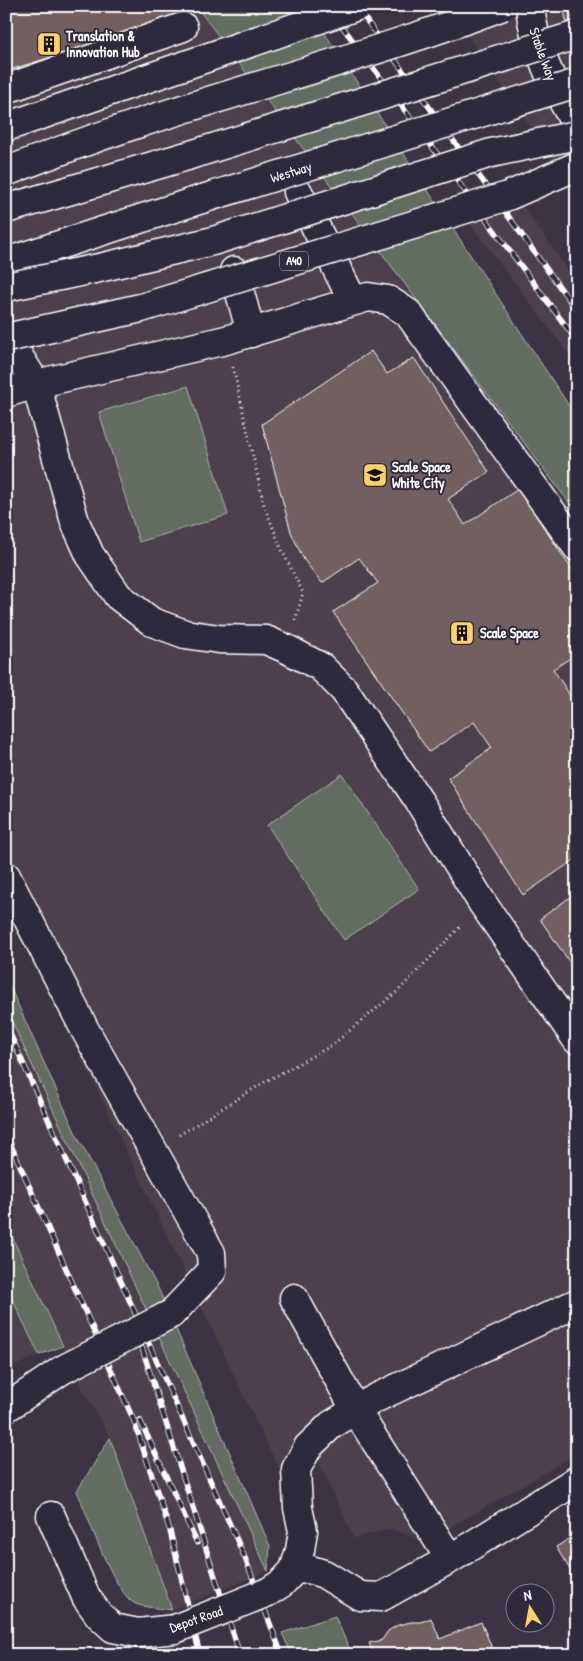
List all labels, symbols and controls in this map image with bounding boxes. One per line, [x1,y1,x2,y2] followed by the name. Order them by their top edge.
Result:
[524,25,562,83] street label: Stable Way
[65,26,140,61] place label: Translation & Innovation Hub
[36,31,62,57] building icon: Translation & Innovation Hub
[268,156,314,188] street label: Westway
[280,252,308,270] road number: A40
[392,457,451,494] place label: Scale Space White City
[362,462,388,488] school or university icon: Scale Space White City
[449,620,475,646] building icon: Scale Space
[480,623,539,644] place label: Scale Space
[506,1584,556,1634] north arrow
[522,1585,533,1605] text: N
[167,1600,226,1637] street label: Depot Road

